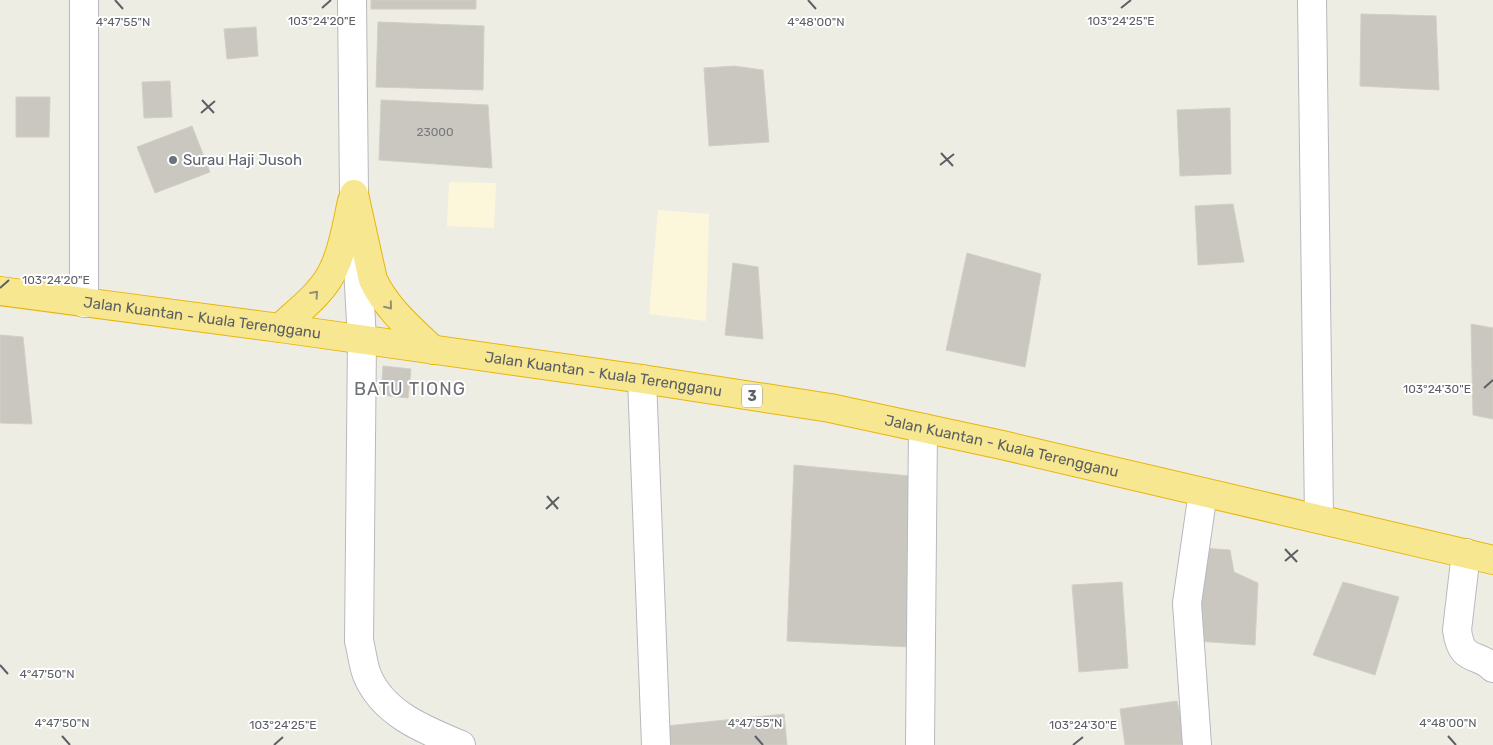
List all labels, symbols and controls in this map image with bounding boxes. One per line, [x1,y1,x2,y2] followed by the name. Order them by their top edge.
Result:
[288,14,356,28] text: 103°24'20"E
[1087,14,1155,28] text: 103°24'25"E
[96,15,150,29] text: 4°47'55"N
[787,15,845,29] text: 4°48'00"N
[416,125,454,139] house number: 23000
[183,151,302,169] place label: Surau Haji Jusoh
[167,154,179,166] marker: Surau Haji Jusoh
[22,273,90,287] text: 103°24'20"E
[309,291,318,300] one-way arrow
[82,293,322,343] street label: Jalan Kuantan - Kuala Terengganu
[383,300,391,309] one-way arrow
[483,348,723,400] street label: Jalan Kuantan - Kuala Terengganu
[354,378,466,400] district label: BATU TIONG
[1403,382,1471,396] text: 103°24'30"E
[742,384,762,408] road number: 3
[883,411,1121,481] street label: Jalan Kuantan - Kuala Terengganu
[19,667,75,681] text: 4°47'50"N
[34,716,90,730] text: 4°47'50"N
[728,716,782,730] text: 4°47'55"N
[1419,716,1477,730] text: 4°48'00"N
[249,718,317,732] text: 103°24'25"E
[1049,718,1117,732] text: 103°24'30"E

